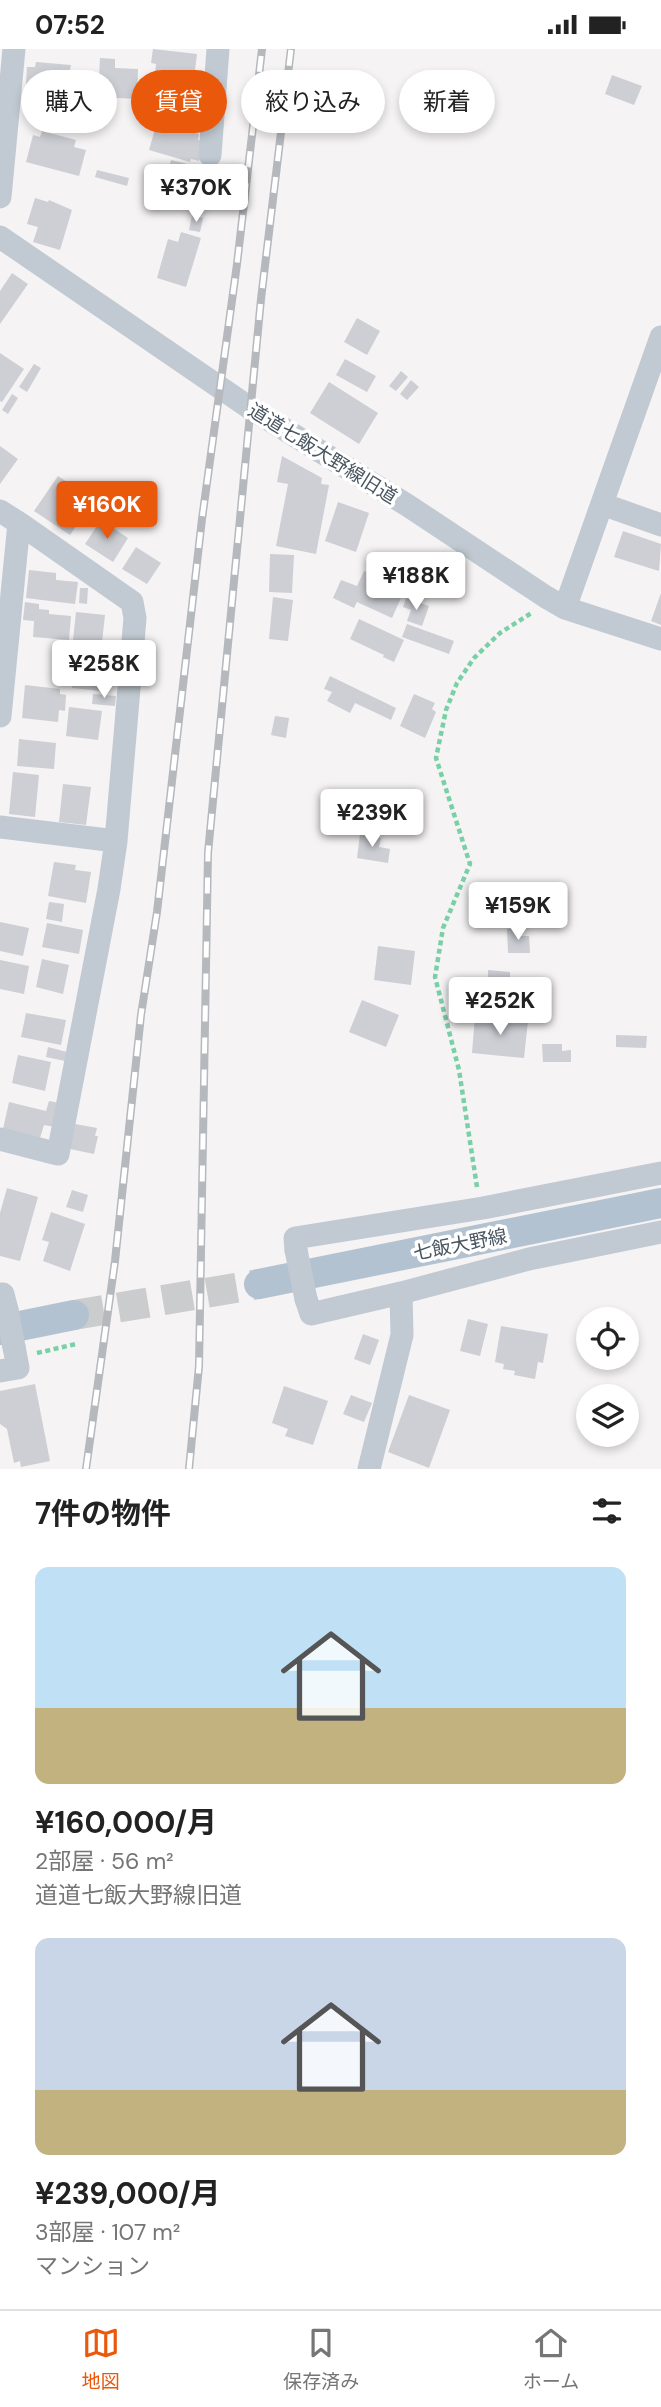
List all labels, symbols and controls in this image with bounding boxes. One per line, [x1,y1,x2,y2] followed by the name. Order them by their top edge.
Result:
[35,8,105,42] text: 07:52
[21,70,117,133] chip: 購入
[131,70,227,133] chip: 賃貸
[241,70,385,133] chip: 絞り込み
[399,70,495,133] chip: 新着
[147,165,245,224] pin: ¥370K
[160,172,232,202] text: ¥370K
[244,398,402,509] street label: 道道七飯大野線旧道
[58,482,156,541] pin: ¥160K
[72,489,142,519] text: ¥160K
[367,553,465,612] pin: ¥188K
[382,560,450,590] text: ¥188K
[55,641,153,700] pin: ¥258K
[68,648,140,678] text: ¥258K
[323,789,421,849] pin: ¥239K
[336,797,408,827] text: ¥239K
[469,883,567,942] pin: ¥159K
[485,890,551,920] text: ¥159K
[451,977,549,1037] pin: ¥252K
[465,985,535,1015] text: ¥252K
[411,1223,509,1266] street label: 七飯大野線
[576,1307,639,1447] map controls
[576,1307,639,1370] button: locate
[576,1384,639,1447] button: layers
[588,1492,626,1530] icon: filters
[35,1494,171,1533] text: 7件の物件
[268,1613,394,1739] icon: home
[35,1803,217,1842] text: ¥160,000/月
[35,1846,174,1876] text: 2部屋 · 56 m²
[35,1880,242,1910] text: 道道七飯大野線旧道
[268,1984,394,2110] icon: home
[35,2174,221,2213] text: ¥239,000/月
[35,2217,180,2247] text: 3部屋 · 107 m²
[35,2251,150,2281] text: マンション
[82,2324,120,2394] tab: 地図
[283,2324,359,2394] tab: 保存済み
[523,2324,579,2394] tab: ホーム

